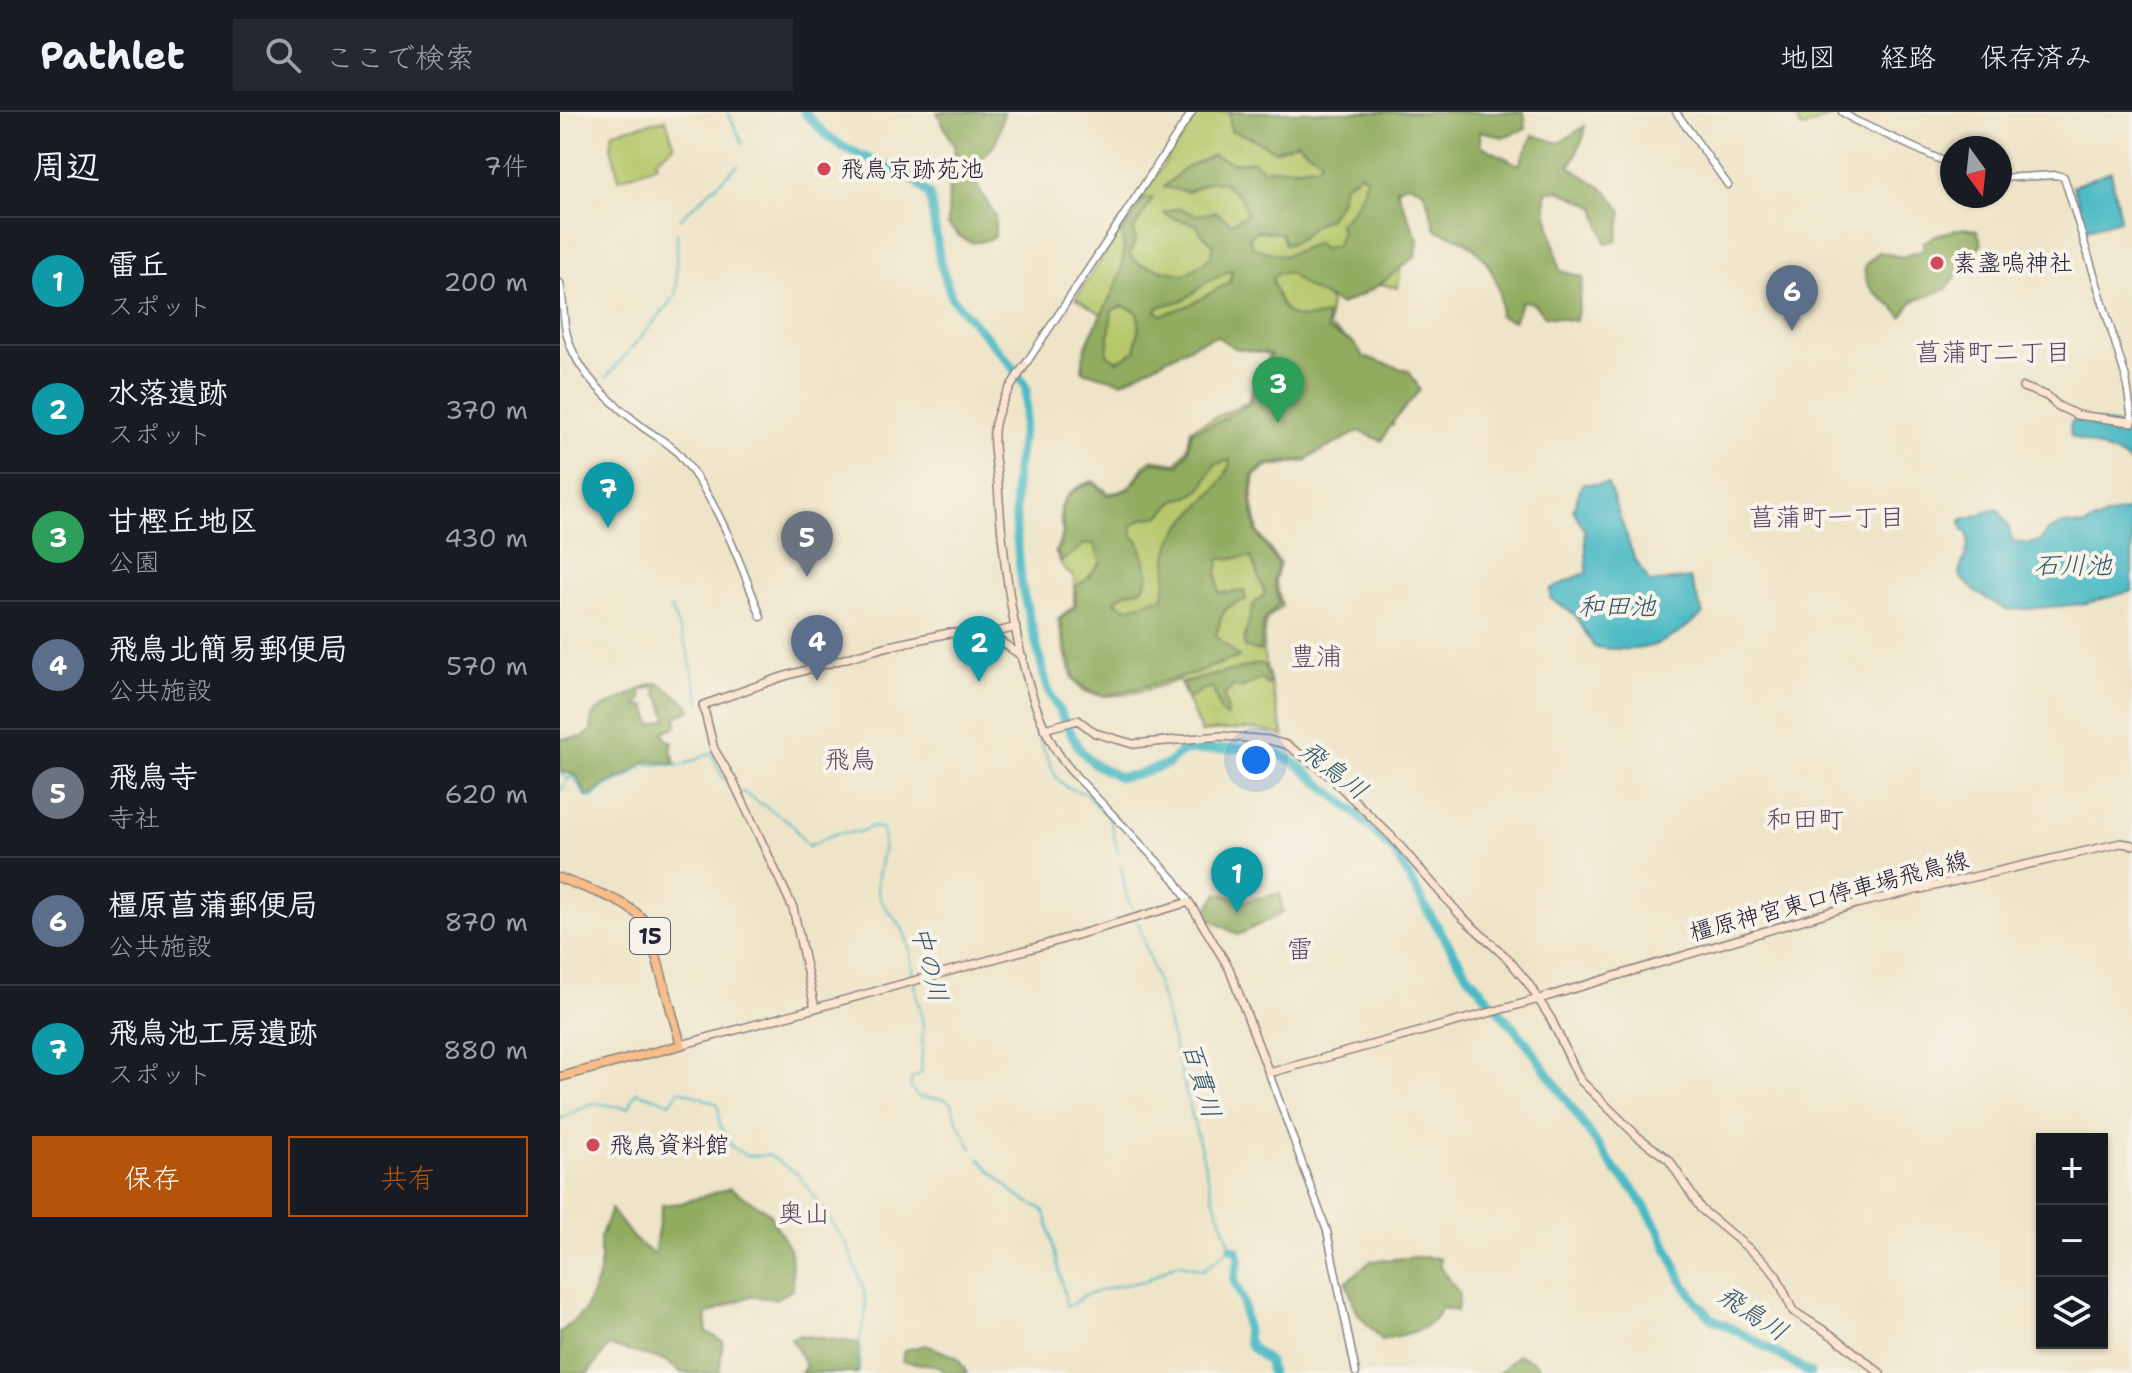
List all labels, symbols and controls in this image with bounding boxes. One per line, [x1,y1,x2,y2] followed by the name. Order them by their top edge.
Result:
[233,19,793,91] search box
[40,30,185,81] text: Pathlet
[261,33,305,77] icon: search
[325,37,475,78] text: ここで検索
[1780,38,1836,76] text: 地図
[1880,38,1936,76] text: 経路
[1980,38,2092,76] text: 保存済み
[1940,136,2012,208] north arrow
[32,143,100,189] text: 周辺
[484,148,528,183] text: 7件
[840,153,984,185] place label: 飛鳥京跡苑池
[815,160,833,178] marker: 飛鳥京跡苑池
[108,244,168,285] text: 雷丘
[1953,247,2073,279] place label: 素盞嗚神社
[1928,254,1946,272] marker: 素盞嗚神社
[52,264,64,299] text: 1
[443,264,528,299] text: 200 m
[1766,265,1818,331] pin: 6
[108,288,212,323] text: スポット
[1915,334,2071,369] district label: 菖蒲町二丁目
[1252,357,1304,423] pin: 3
[108,372,228,413] text: 水落遺跡
[49,392,67,427] text: 2
[445,392,528,427] text: 370 m
[108,416,212,451] text: スポット
[582,462,634,528] pin: 7
[1749,499,1905,534] district label: 菖蒲町一丁目
[108,500,258,541] text: 甘樫丘地区
[781,511,833,577] pin: 5
[49,520,67,555] text: 3
[444,520,528,555] text: 430 m
[108,544,160,579] text: 公園
[2034,547,2113,582] water label: 石川池
[1578,588,1657,623] water label: 和田池
[791,615,843,681] pin: 4
[953,616,1005,682] pin: 2
[108,628,348,669] text: 飛鳥北簡易郵便局
[1290,638,1342,673] district label: 豊浦
[49,648,67,683] text: 4
[446,648,528,683] text: 570 m
[108,672,212,707] text: 公共施設
[1293,732,1376,807] water label: 飛鳥川
[1236,740,1276,780] your location
[824,741,876,776] district label: 飛鳥
[108,756,198,797] text: 飛鳥寺
[50,776,66,811] text: 5
[445,776,528,811] text: 620 m
[108,800,160,835] text: 寺社
[1766,801,1844,836] district label: 和田町
[1686,843,1972,949] street label: 橿原神宮東口停車場飛鳥線
[1211,847,1263,913] pin: 1
[108,884,318,925] text: 橿原菖蒲郵便局
[49,904,67,939] text: 6
[444,904,528,939] text: 870 m
[630,918,670,954] road number: 15
[904,922,957,1006] water label: 中の川
[108,928,212,963] text: 公共施設
[1287,931,1313,966] district label: 雷
[108,1012,318,1053] text: 飛鳥池工房遺跡
[49,1032,67,1067] text: 7
[443,1032,528,1067] text: 880 m
[1175,1038,1230,1122] water label: 百貫川
[108,1056,212,1091] text: スポット
[609,1129,729,1161] place label: 飛鳥資料館
[2036,1133,2108,1349] map controls
[2036,1133,2108,1205] button: +
[32,1136,272,1217] button: 保存
[288,1136,528,1217] button: 共有
[584,1136,602,1154] marker: 飛鳥資料館
[778,1195,830,1230] district label: 奥山
[2036,1205,2108,1277] button: −
[1711,1277,1796,1349] water label: 飛鳥川
[2036,1277,2108,1349] button: layers

